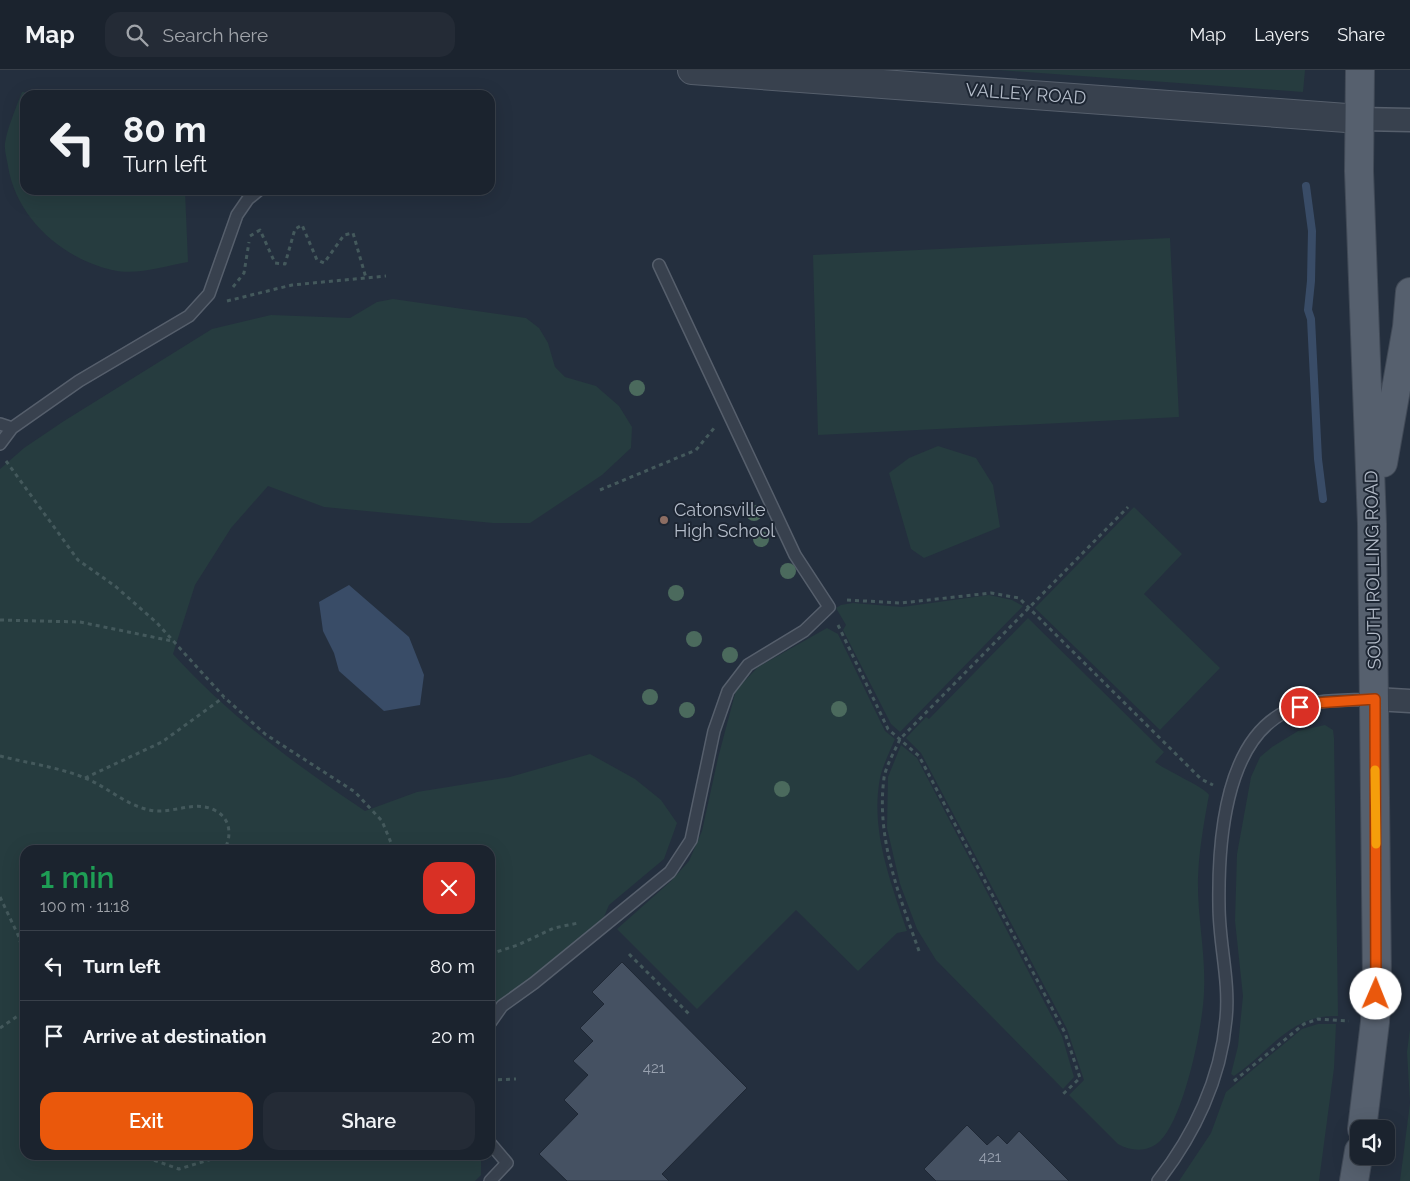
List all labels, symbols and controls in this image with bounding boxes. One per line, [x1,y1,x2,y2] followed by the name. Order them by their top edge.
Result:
[105,12,455,57] search box
[25,20,75,49] text: Map
[123,21,151,49] icon: search
[163,24,268,46] text: Search here
[1190,24,1226,45] text: Map
[1254,24,1309,45] text: Layers
[1337,24,1385,45] text: Share
[965,79,1087,108] street label: VALLEY ROAD
[123,109,207,150] text: 80 m
[40,110,105,175] icon: left
[123,151,207,177] text: Turn left
[1360,470,1385,670] street label: SOUTH ROLLING ROAD
[674,499,775,541] place label: Catonsville High School
[658,514,670,526] marker: Catonsville High School
[1279,686,1321,728] pin
[1286,693,1314,721] icon: arrive
[40,860,115,895] text: 1 min
[423,862,475,914] button: close
[40,897,129,916] text: 100 m · 11:18
[40,952,68,980] icon: left
[83,955,160,977] text: Turn left
[430,955,475,977] text: 80 m
[1349,967,1401,1019] position arrow
[40,1022,68,1050] icon: arrive
[83,1025,267,1047] text: Arrive at destination
[431,1025,475,1047] text: 20 m
[643,1059,666,1077] house number: 421
[40,1092,253,1150] button: Exit
[263,1092,475,1150] button: Share
[1350,1120,1395,1165] map controls
[1350,1120,1395,1165] button: sound
[979,1148,1002,1166] house number: 421

